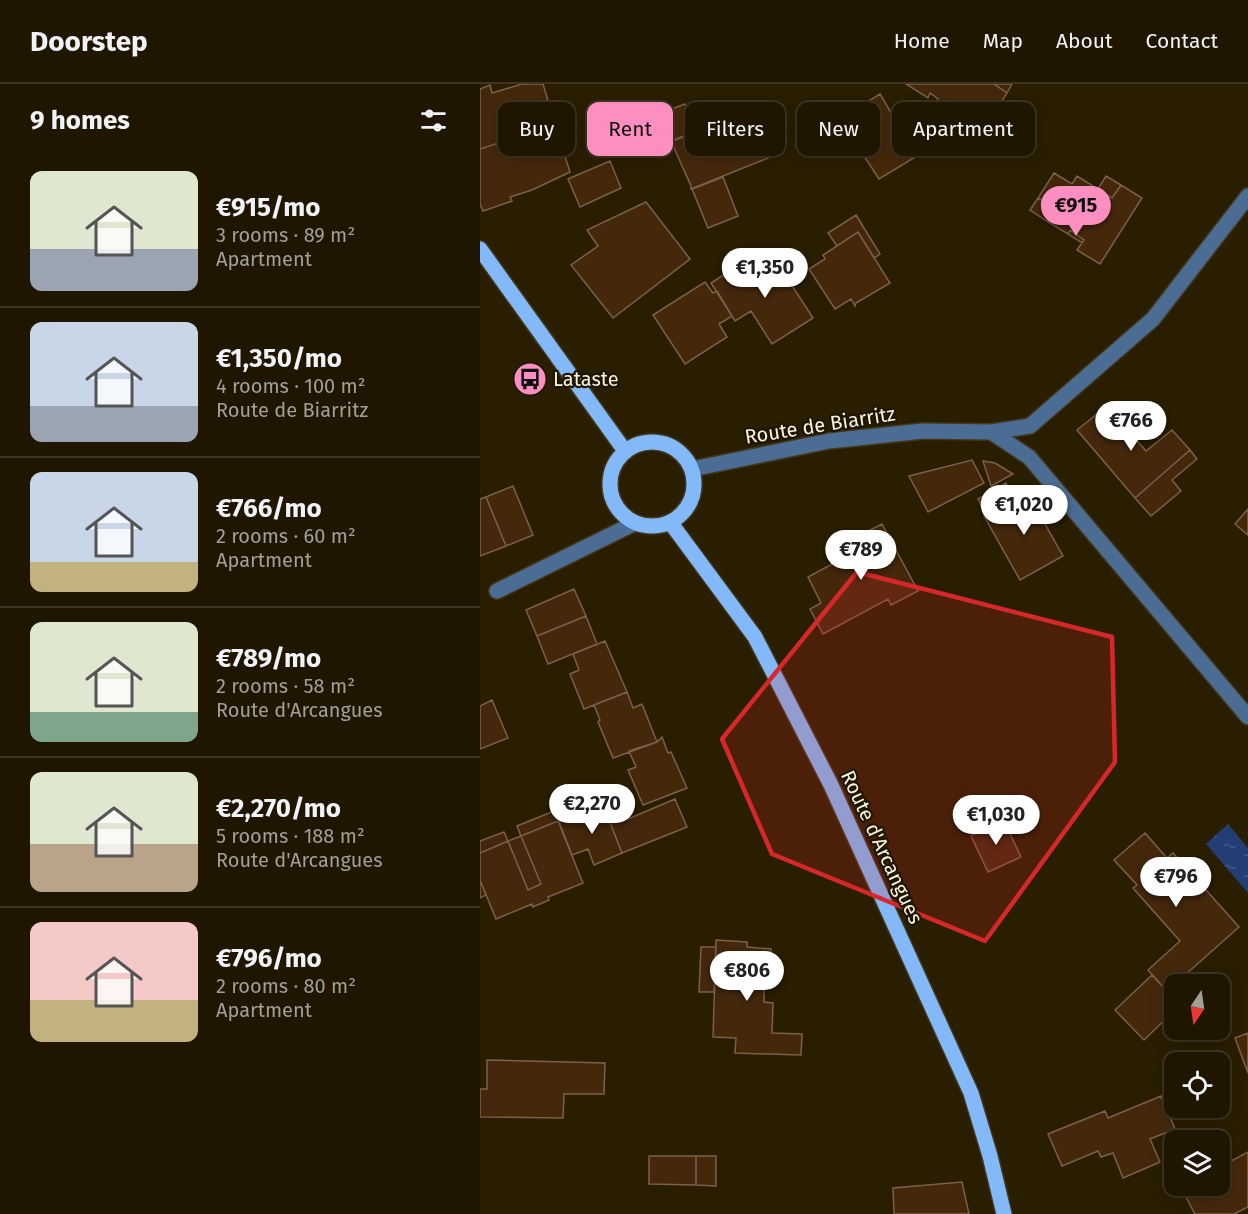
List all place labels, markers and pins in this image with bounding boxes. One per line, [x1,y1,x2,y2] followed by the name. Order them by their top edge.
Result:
[1040,186,1112,237] pin: €915
[716,248,814,299] pin: €1,350
[512,361,548,397] bus stop icon: Lataste
[553,367,619,391] place label: Lataste
[1095,401,1167,452] pin: €766
[975,485,1073,536] pin: €1,020
[825,530,897,581] pin: €789
[543,784,641,835] pin: €2,270
[947,795,1045,846] pin: €1,030
[1140,857,1212,908] pin: €796
[711,951,783,1002] pin: €806

